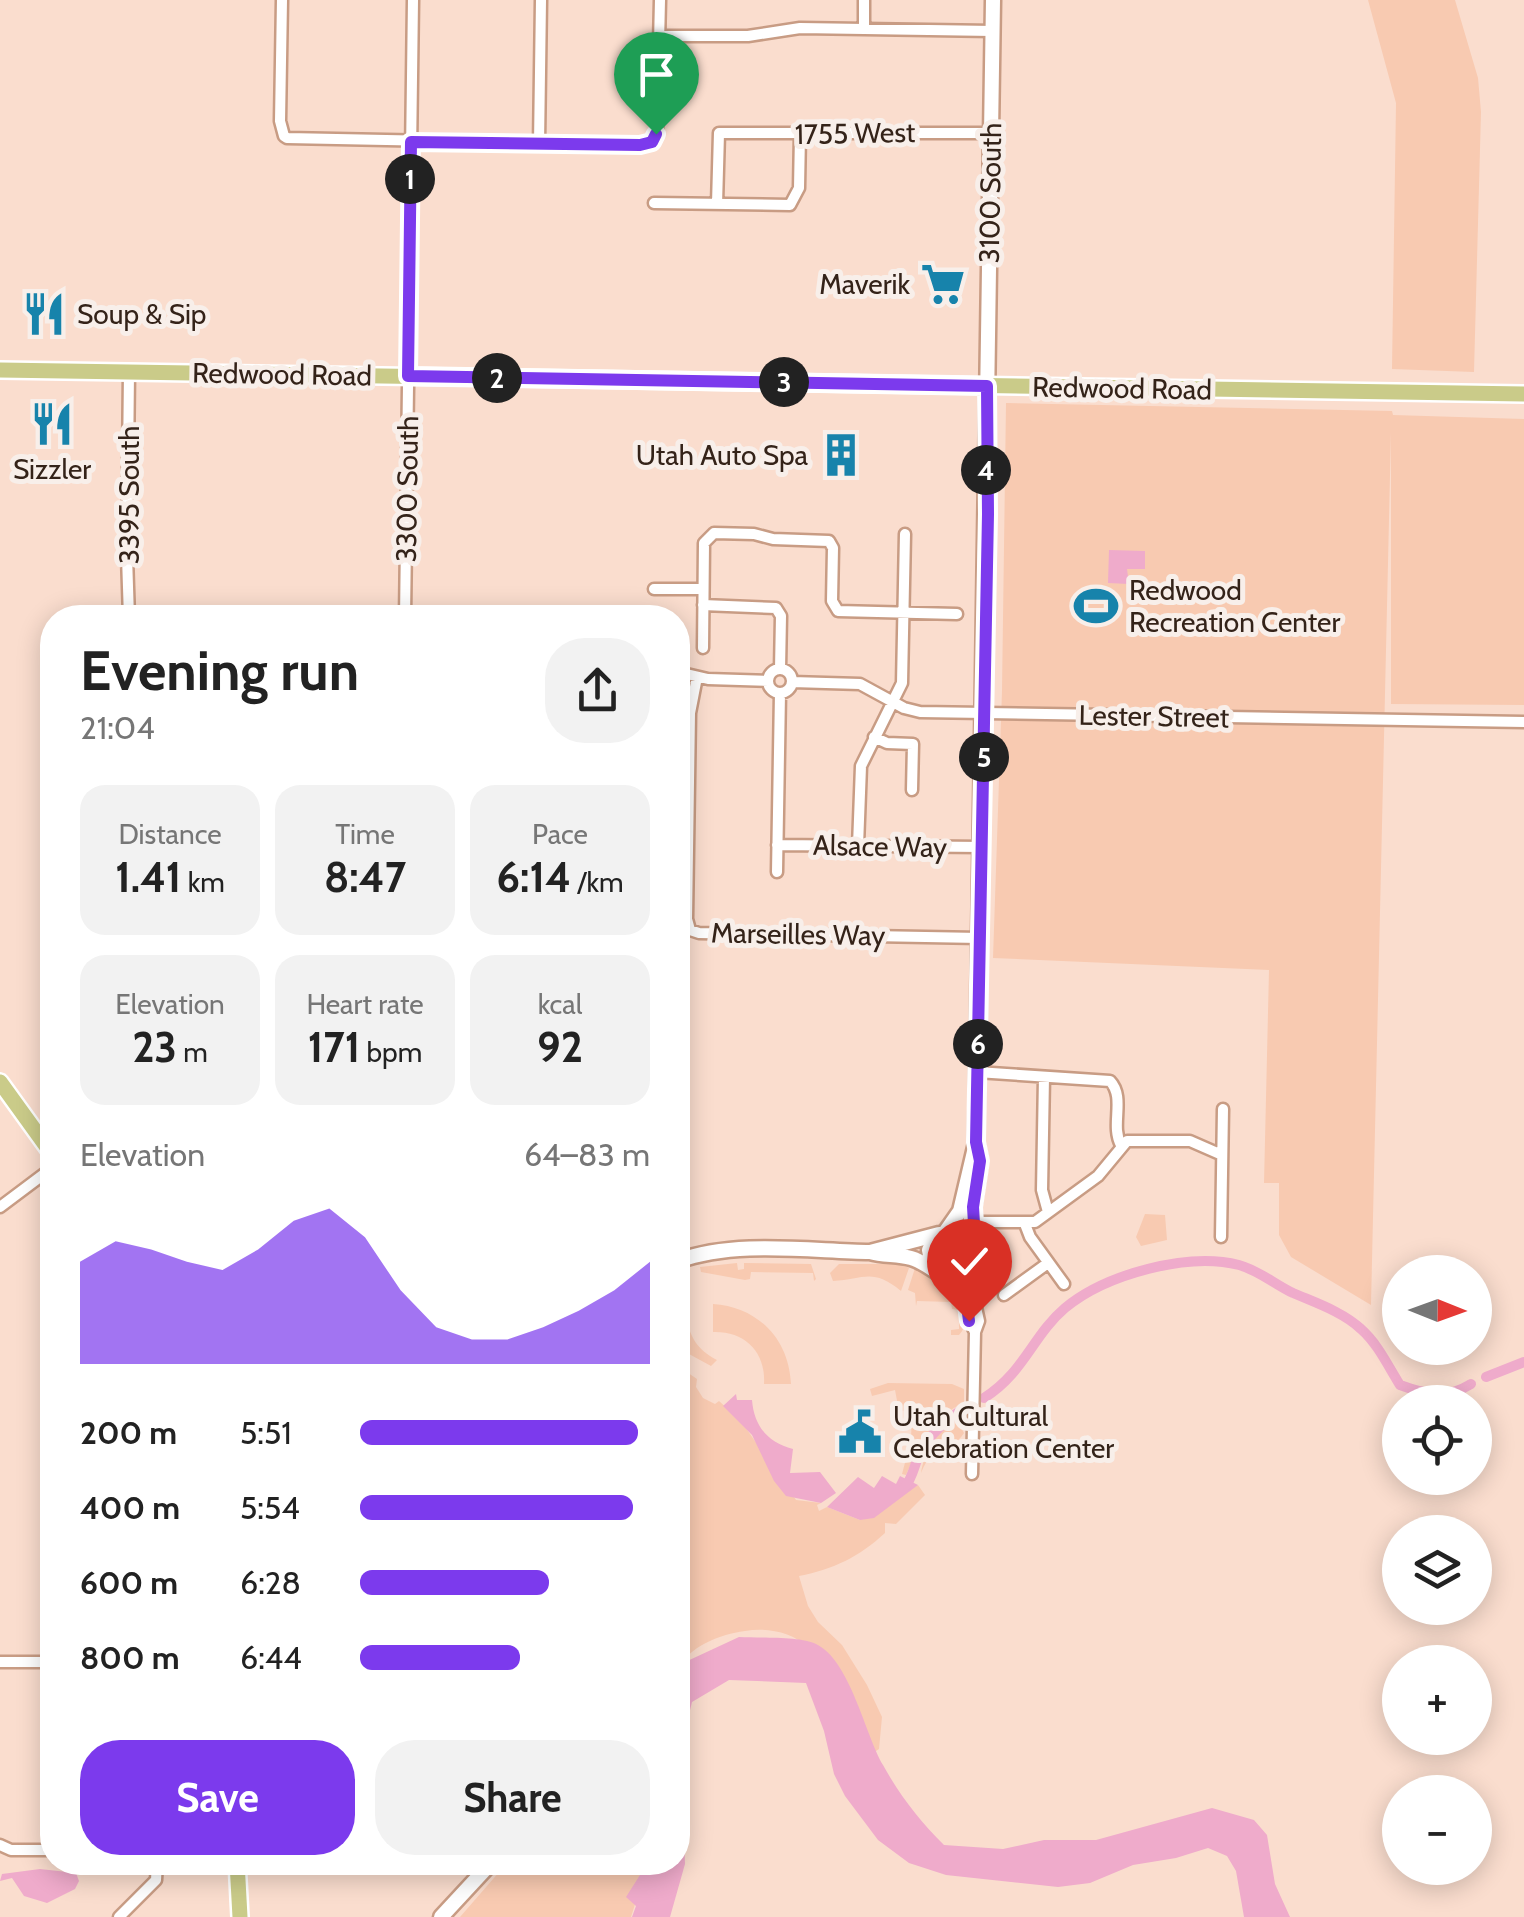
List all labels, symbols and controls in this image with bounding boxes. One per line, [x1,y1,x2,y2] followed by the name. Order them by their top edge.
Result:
[614,32,699,135] pin
[629,47,684,102] icon: arrive
[794,115,916,151] street label: 1755 West
[972,122,1008,264] street label: 3100 South
[385,154,435,204] pin: 1
[405,162,415,196] text: 1
[919,260,967,308] supermarket icon: Maverik
[819,267,910,301] place label: Maverik
[20,290,68,338] restaurant icon: Soup & Sip
[77,297,206,331] place label: Soup & Sip
[472,353,522,403] pin: 2
[192,355,372,393] street label: Redwood Road
[759,357,809,407] pin: 3
[490,361,504,395] text: 2
[776,365,792,399] text: 3
[1032,369,1212,407] street label: Redwood Road
[28,400,76,448] restaurant icon: Sizzler
[389,415,425,563] street label: 3300 South
[112,426,146,564] street label: 3395 South
[817,431,865,479] building icon: Utah Auto Spa
[636,438,809,472] place label: Utah Auto Spa
[961,445,1011,495] pin: 4
[13,452,91,486] place label: Sizzler
[977,453,995,487] text: 4
[1129,573,1340,639] place label: Redwood Recreation Center
[1072,582,1120,630] sports icon: Redwood Recreation Center
[80,637,359,704] text: Evening run
[545,638,650,743] button: share
[1078,698,1230,734] street label: Lester Street
[80,708,155,747] text: 21:04
[959,732,1009,782] pin: 5
[976,740,992,774] text: 5
[118,817,222,851] text: Distance
[335,817,395,851] text: Time
[532,817,588,851] text: Pace
[813,828,947,864] street label: Alsace Way
[115,851,181,903] text: 1.41
[324,851,406,903] text: 8:47
[497,851,571,903] text: 6:14
[181,865,225,899] text: km
[571,865,623,899] text: /km
[711,915,885,953] street label: Marseilles Way
[115,987,225,1021] text: Elevation
[306,987,424,1021] text: Heart rate
[538,987,582,1021] text: kcal
[953,1019,1003,1069] pin: 6
[132,1021,177,1073] text: 23
[308,1021,360,1073] text: 171
[537,1021,583,1073] text: 92
[970,1027,986,1061] text: 6
[177,1035,208,1069] text: m
[360,1035,422,1069] text: bpm
[80,1135,205,1174] text: Elevation
[524,1135,650,1174] text: 64–83 m
[927,1219,1012,1322] pin
[942,1234,997,1289] icon: check
[1382,1255,1492,1365] north arrow
[1382,1255,1492,1885] map controls
[1382,1385,1492,1495] button: locate
[893,1399,1114,1465] place label: Utah Cultural Celebration Center
[836,1408,884,1456] public building icon: Utah Cultural Celebration Center
[80,1413,177,1452] text: 200 m
[240,1413,292,1452] text: 5:51
[80,1488,180,1527] text: 400 m
[240,1488,300,1527] text: 5:54
[1382,1515,1492,1625] button: layers
[80,1563,178,1602] text: 600 m
[240,1563,301,1602] text: 6:28
[80,1638,180,1677] text: 800 m
[240,1638,302,1677] text: 6:44
[1382,1645,1492,1755] button: +
[80,1740,355,1855] button: Save
[375,1740,650,1855] button: Share
[1382,1775,1492,1885] button: −

